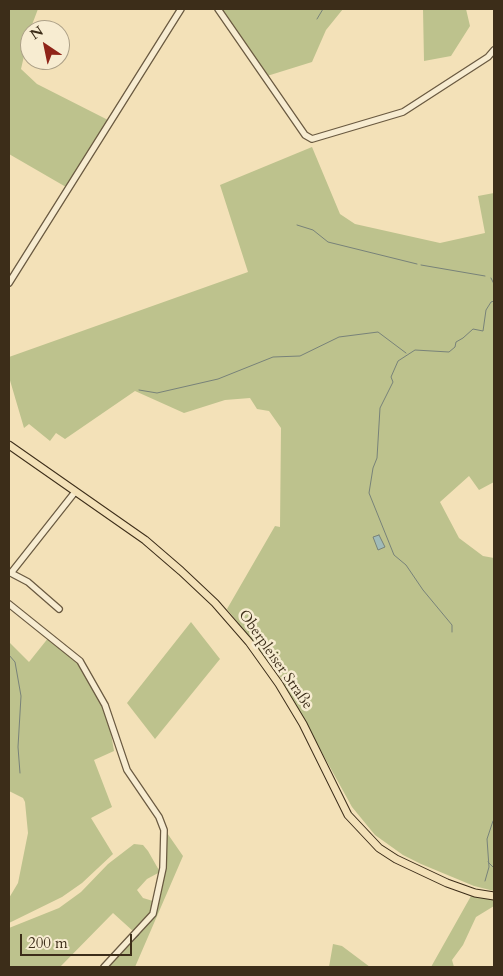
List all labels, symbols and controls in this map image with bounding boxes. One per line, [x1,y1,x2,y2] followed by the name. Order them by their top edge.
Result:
[20,20,70,70] north arrow
[27,22,47,44] text: N
[234,607,316,713] street label: Oberpleiser Straße
[22,924,135,956] scale bar
[28,933,68,953] text: 200 m

